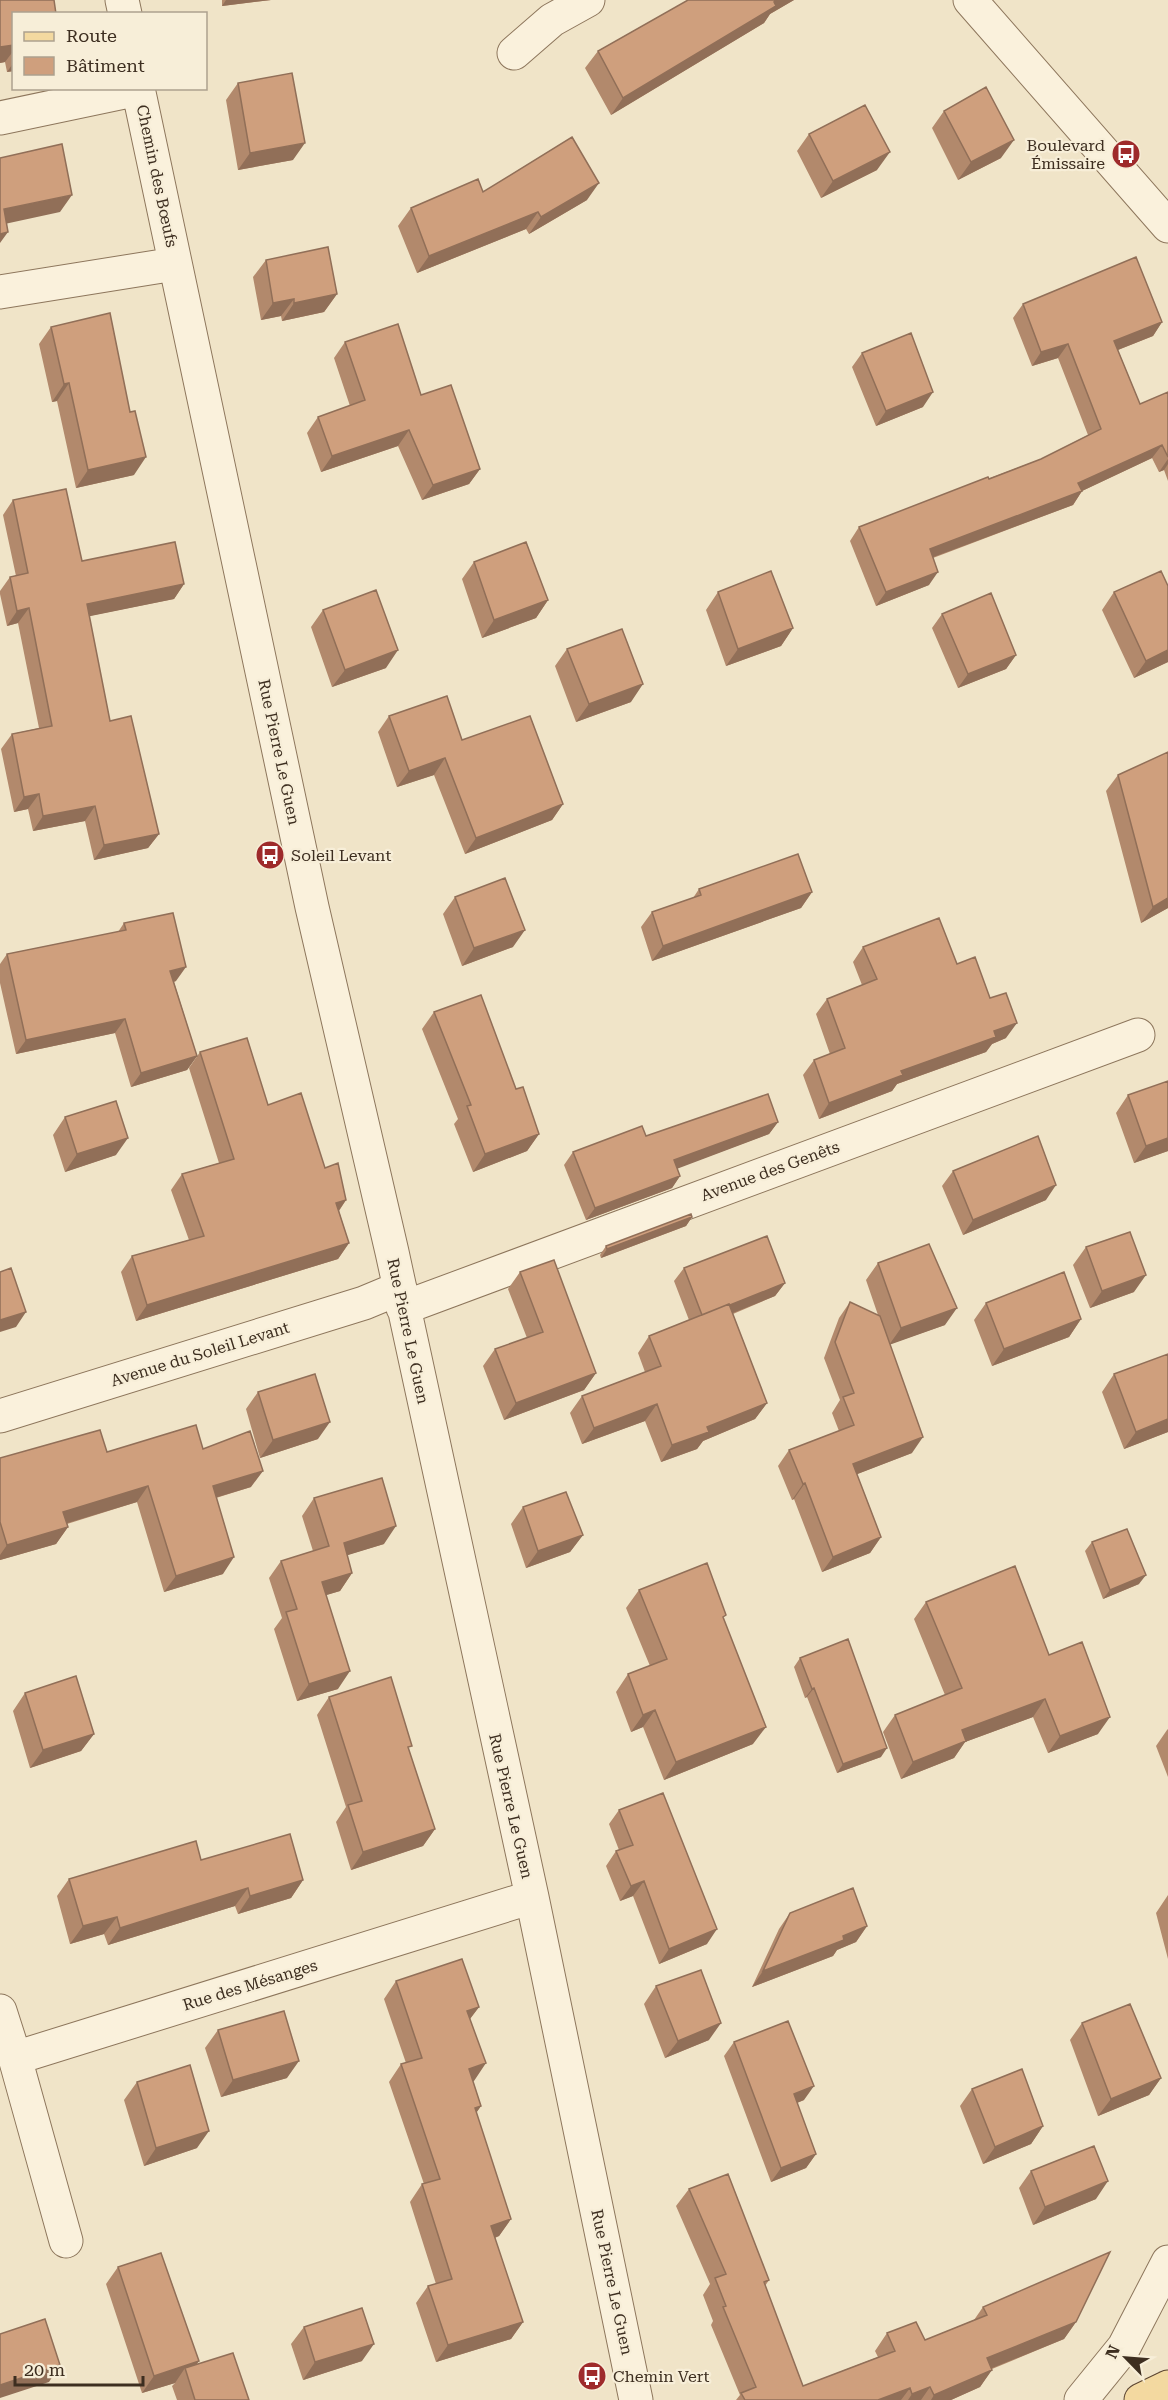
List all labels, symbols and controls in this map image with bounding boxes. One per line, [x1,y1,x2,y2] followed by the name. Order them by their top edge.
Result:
[12,12,207,90] legend
[66,25,117,46] text: Route
[66,55,145,76] text: Bâtiment
[133,103,181,249] street label: Chemin des Bœufs
[1027,136,1105,173] place label: Boulevard Émissaire
[1110,138,1142,170] bus stop icon: Boulevard Émissaire
[254,677,304,827] street label: Rue Pierre Le Guen
[254,839,286,871] bus stop icon: Soleil Levant
[291,846,391,865] place label: Soleil Levant
[698,1137,842,1205] street label: Avenue des Genêts
[383,1256,433,1406] street label: Rue Pierre Le Guen
[108,1318,292,1390] street label: Avenue du Soleil Levant
[485,1732,537,1880] street label: Rue Pierre Le Guen
[180,1955,320,2015] street label: Rue des Mésanges
[587,2207,637,2357] street label: Rue Pierre Le Guen
[1096,2328,1156,2388] north arrow
[1102,2342,1124,2361] text: N
[15,2349,142,2387] scale bar
[24,2359,65,2380] text: 20 m
[576,2360,608,2392] bus stop icon: Chemin Vert
[613,2367,710,2386] place label: Chemin Vert

